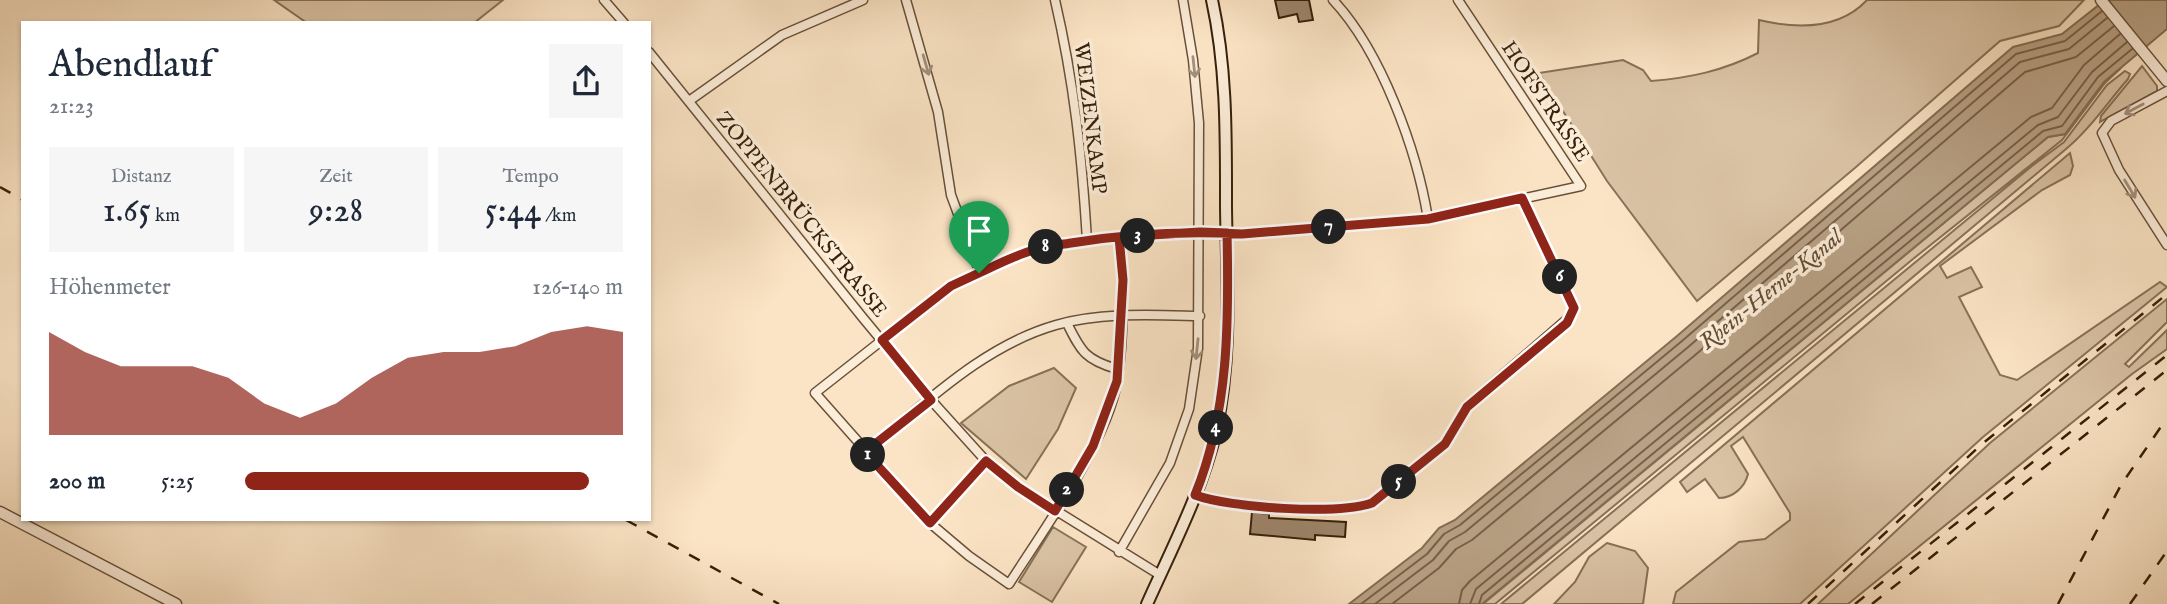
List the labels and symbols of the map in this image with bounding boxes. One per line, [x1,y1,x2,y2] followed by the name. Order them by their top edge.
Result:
[1494,36,1595,168] street label: HOFSTRASSE
[1067,41,1112,195] street label: WEIZENKAMP
[921,54,934,76] one-way arrow
[1187,55,1200,78] one-way arrow
[2124,102,2145,116] one-way arrow
[709,106,892,324] street label: ZOPPENBRÜCKSTRASSE
[2124,179,2138,199] one-way arrow
[949,201,1009,273] pin
[1312,210,1346,244] pin: 7
[1120,218,1156,254] pin: 3
[1694,223,1850,357] water label: Rhein-Herne-Kanal
[1028,230,1064,264] pin: 8
[1542,260,1578,294] pin: 6
[1190,337,1203,360] one-way arrow
[1198,410,1234,446] pin: 4
[850,438,886,472] pin: 1
[1382,464,1416,500] pin: 5
[1050,472,1084,508] pin: 2

